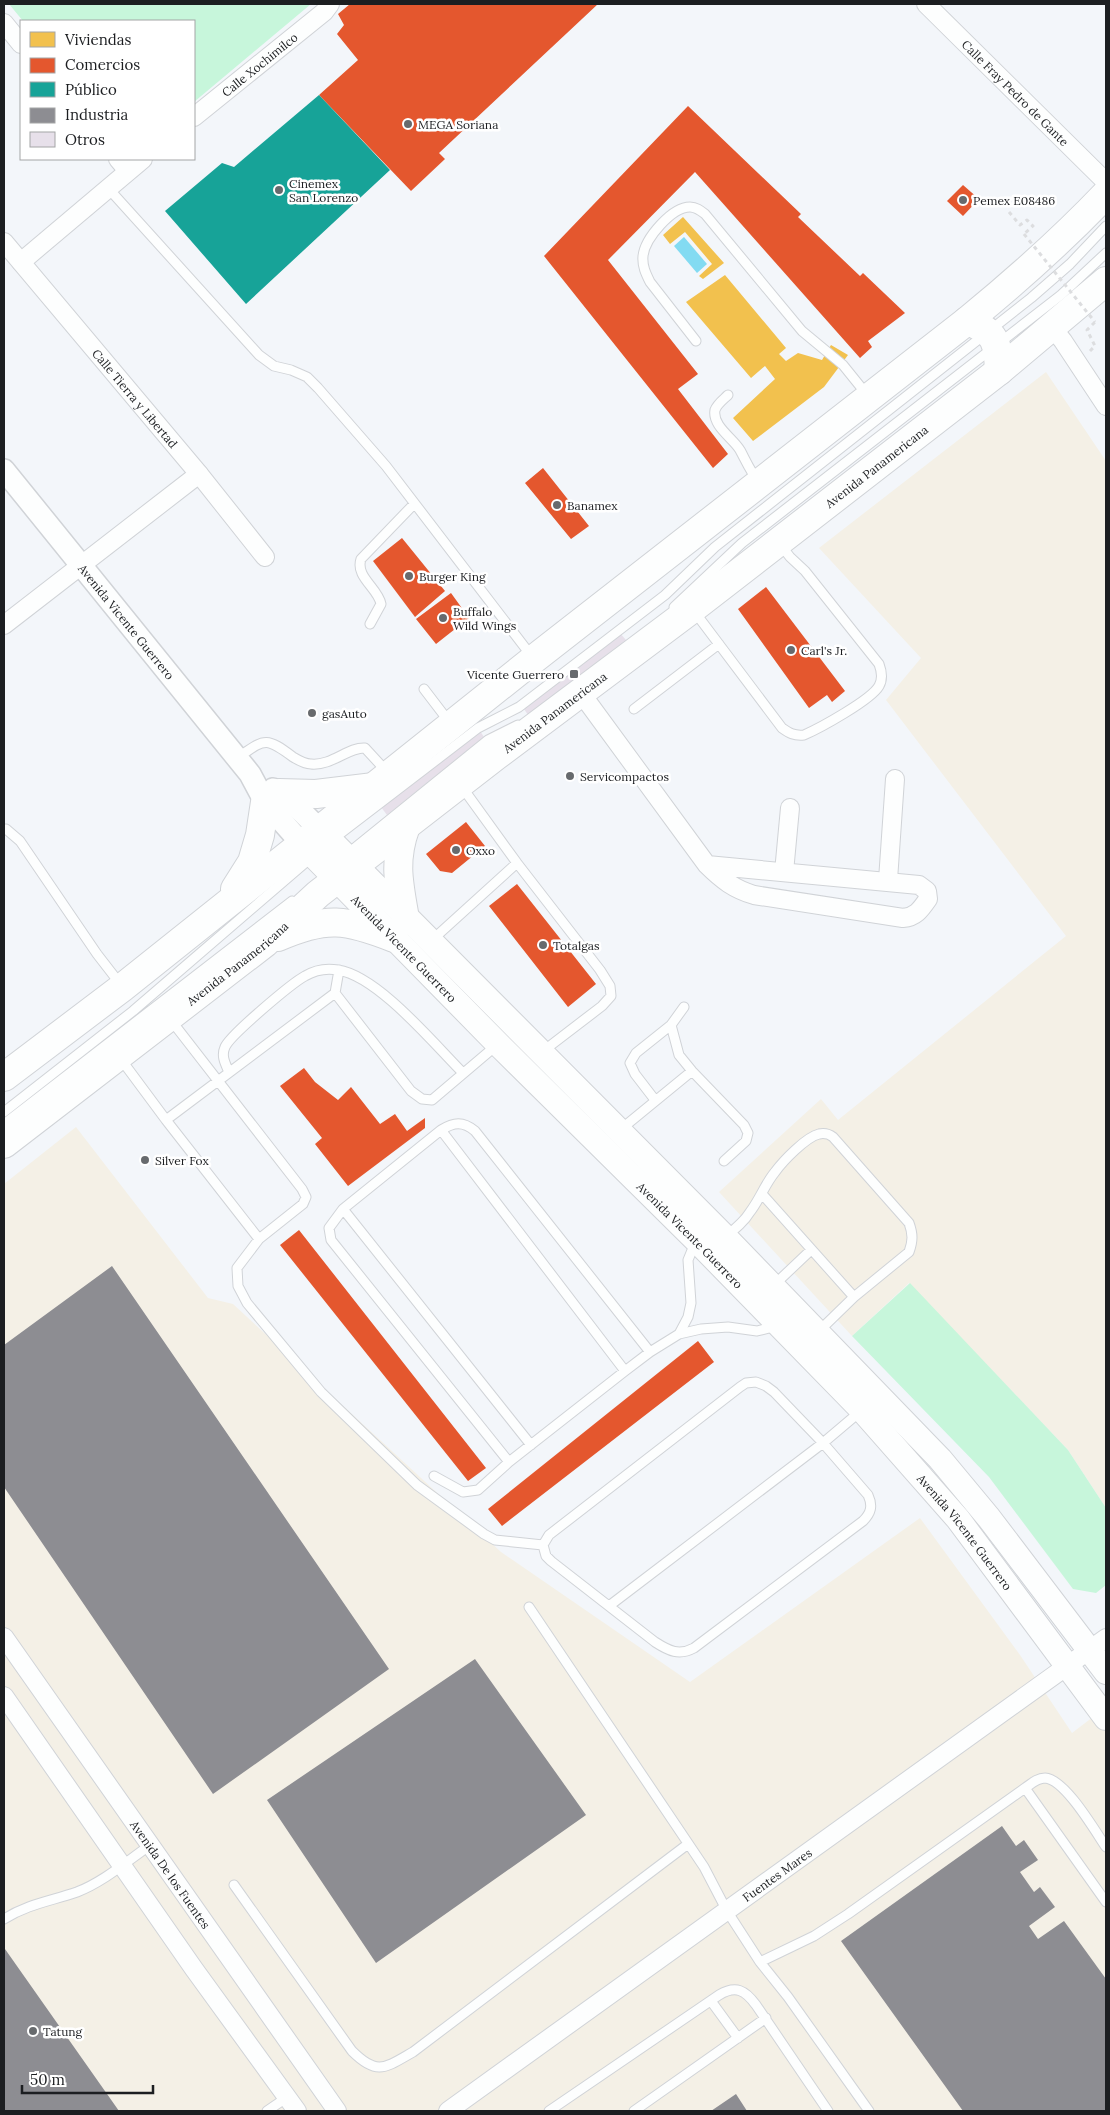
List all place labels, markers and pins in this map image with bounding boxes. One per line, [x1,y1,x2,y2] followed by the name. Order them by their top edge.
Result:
[418,117,498,132] place label: MEGA Soriana
[402,118,414,130] marker: MEGA Soriana
[289,176,358,205] place label: Cinemex San Lorenzo
[273,184,285,196] marker: Cinemex San Lorenzo
[973,193,1055,208] place label: Pemex E08486
[957,194,969,206] marker: Pemex E08486
[567,498,618,513] place label: Banamex
[551,499,563,511] marker: Banamex
[419,569,486,584] place label: Burger King
[403,570,415,582] marker: Burger King
[453,604,517,633] place label: Buffalo Wild Wings
[437,612,449,624] marker: Buffalo Wild Wings
[801,643,847,658] place label: Carl's Jr.
[785,644,797,656] marker: Carl's Jr.
[466,667,564,682] place label: Vicente Guerrero
[568,668,580,680] marker: Vicente Guerrero
[322,706,367,721] place label: gasAuto
[306,707,318,719] marker: gasAuto
[580,769,669,784] place label: Servicompactos
[564,770,576,782] marker: Servicompactos
[466,843,495,858] place label: Oxxo
[450,844,462,856] marker: Oxxo
[553,938,600,953] place label: Totalgas
[537,939,549,951] marker: Totalgas
[155,1153,210,1168] place label: Silver Fox
[139,1154,151,1166] marker: Silver Fox
[43,2024,83,2039] place label: Tatung
[27,2025,39,2037] marker: Tatung

